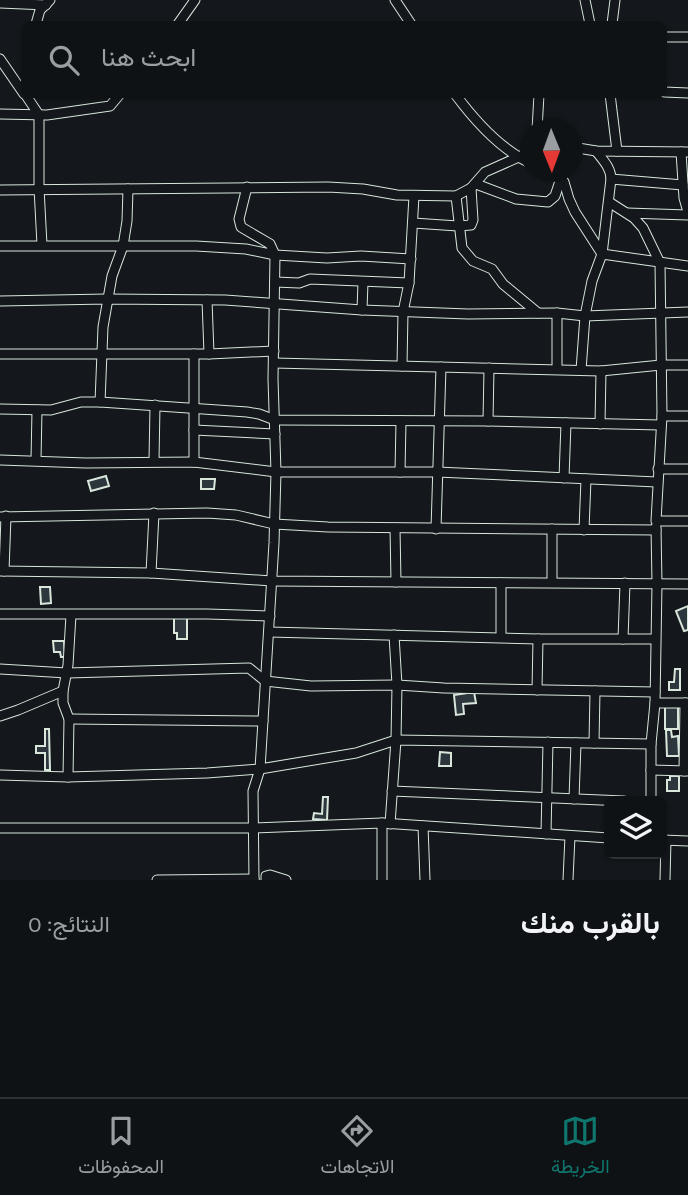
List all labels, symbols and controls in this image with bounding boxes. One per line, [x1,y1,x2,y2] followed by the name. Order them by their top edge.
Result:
[21,21,667,98] search box
[45,41,83,79] icon: search
[101,42,196,73] text: ابحث هنا
[520,119,583,182] north arrow
[604,796,667,859] map controls
[604,796,667,859] button: layers
[521,905,660,941] text: بالقرب منك
[28,911,110,938] text: النتائج: 0
[78,1112,164,1183] tab: المحفوظات
[321,1112,394,1183] tab: الاتجاهات
[551,1112,610,1183] tab: الخريطة

